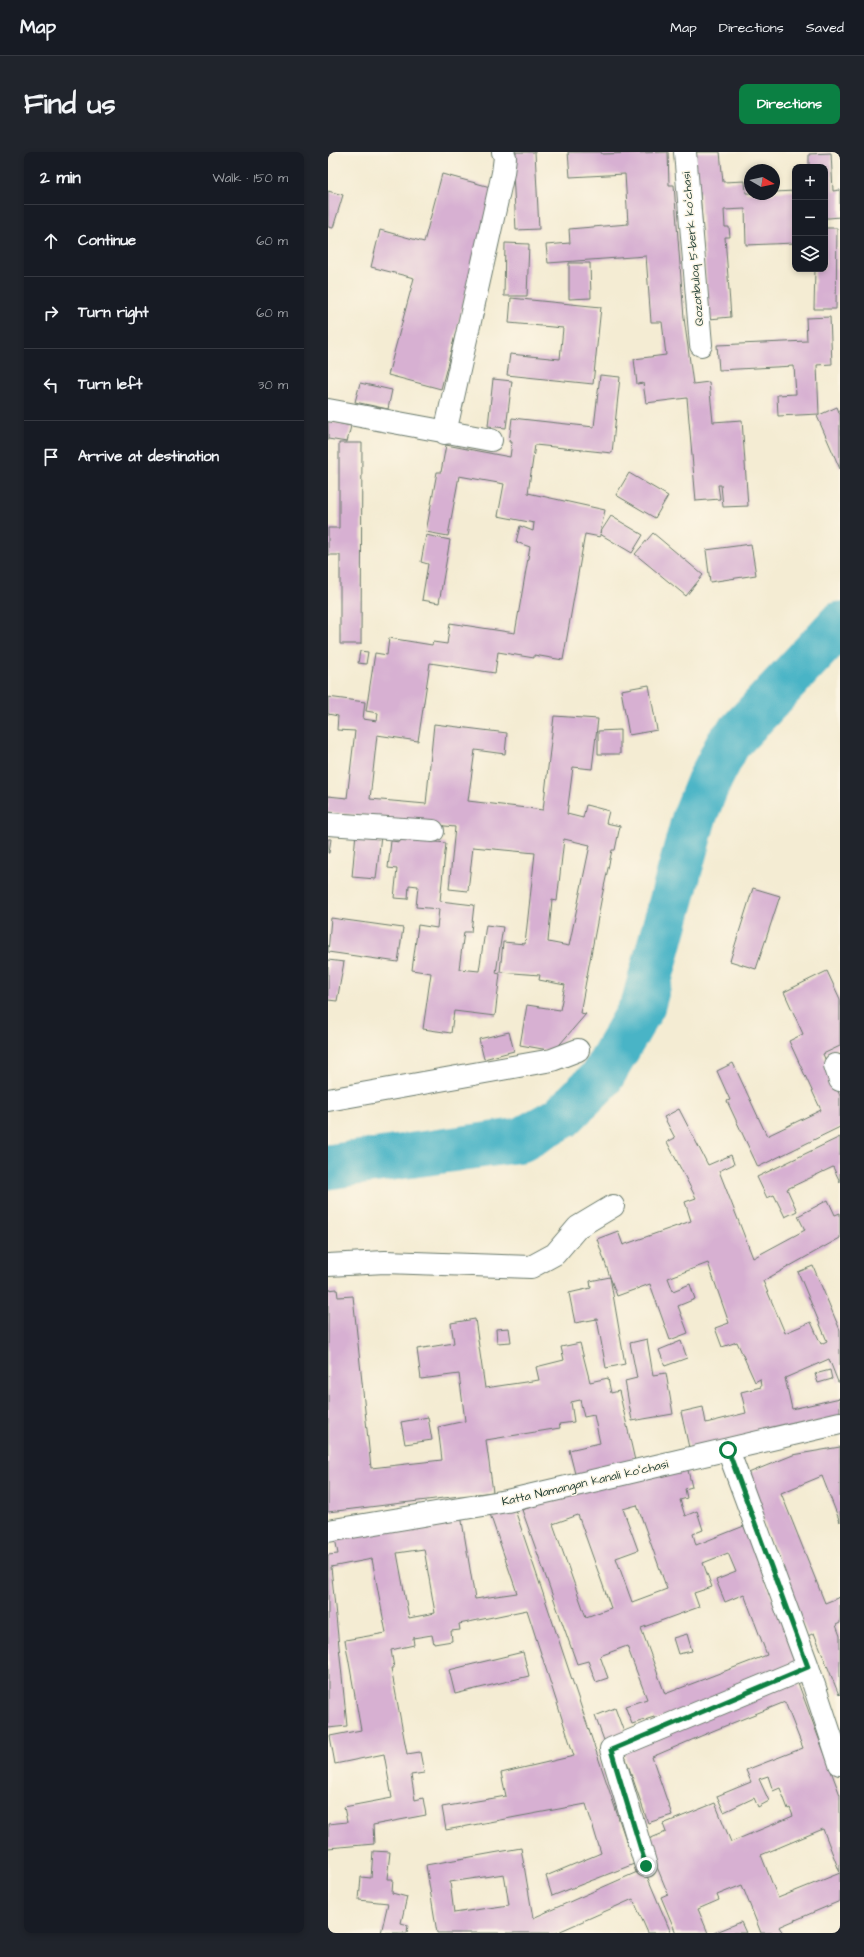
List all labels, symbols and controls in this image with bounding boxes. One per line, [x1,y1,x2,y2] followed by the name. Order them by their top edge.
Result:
[20,14,56,41] text: Map
[670,18,697,38] text: Map
[719,18,784,38] text: Directions
[806,18,844,38] text: Saved
[739,84,840,124] button: Directions
[24,85,115,124] text: Find us
[744,164,780,200] north arrow
[792,164,828,272] map controls
[792,164,828,200] button: +
[40,166,81,190] text: 2 min
[213,169,288,187] text: Walk · 150 m
[678,171,708,327] street label: Qozonbuloq 5-berk koʻchasi
[792,200,828,236] button: −
[40,230,62,252] icon: ahead
[78,230,136,251] text: Continue
[256,232,288,250] text: 60 m
[792,236,828,272] button: layers
[40,302,62,324] icon: right
[78,302,149,323] text: Turn right
[256,304,288,322] text: 60 m
[40,374,62,396] icon: left
[78,374,142,395] text: Turn left
[258,376,288,394] text: 30 m
[40,446,62,468] icon: arrive
[78,446,219,467] text: Arrive at destination
[719,1441,737,1459] route start
[500,1455,670,1511] street label: Katta Namangan kanali koʻchasi
[637,1857,655,1875] route end

